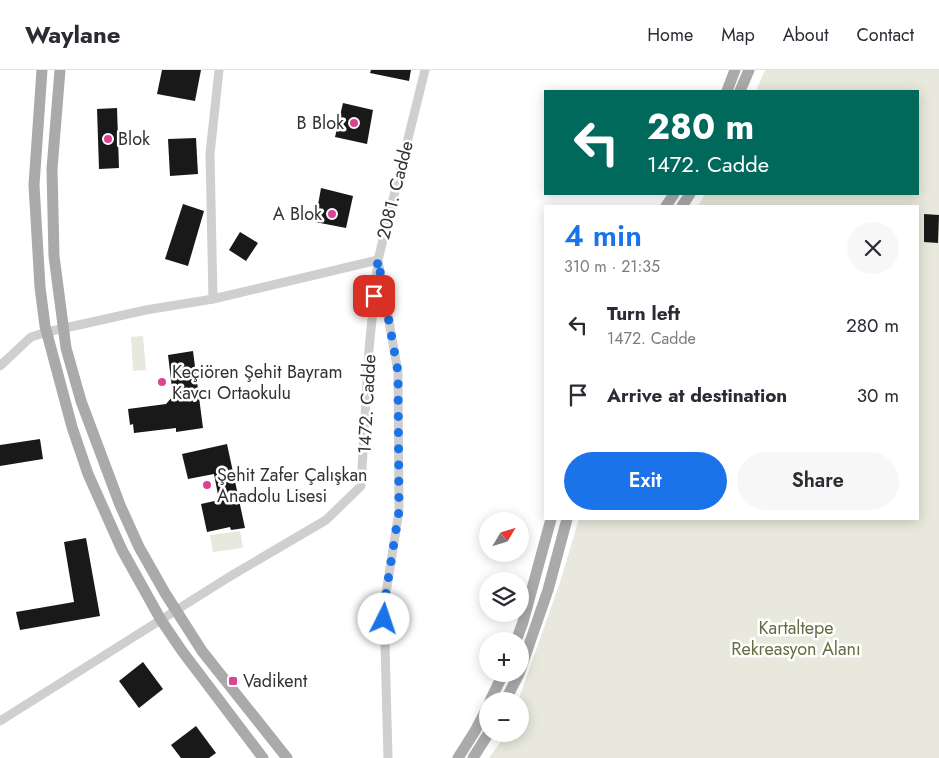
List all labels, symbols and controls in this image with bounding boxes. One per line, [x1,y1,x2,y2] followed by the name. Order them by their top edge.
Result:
[25,17,120,52] text: Waylane
[647,22,693,48] text: Home
[721,22,755,48] text: Map
[783,22,828,48] text: About
[856,22,914,48] text: Contact
[647,102,754,152] text: 280 m
[297,110,344,136] place label: B Blok
[564,110,629,175] icon: left
[348,117,360,129] marker: B Blok
[118,126,150,152] place label: Blok
[102,133,114,145] marker: Blok
[370,138,420,242] street label: 2081. Cadde
[647,148,769,180] text: 1472. Cadde
[273,201,322,227] place label: A Blok
[326,208,338,220] marker: A Blok
[564,214,642,257] text: 4 min
[847,222,899,274] button: close
[564,255,660,278] text: 310 m · 21:35
[353,275,395,317] pin
[360,282,388,310] icon: arrive
[607,300,680,327] text: Turn left
[564,311,592,339] icon: left
[846,312,899,339] text: 280 m
[607,327,696,350] text: 1472. Cadde
[351,353,383,455] street label: 1472. Cadde
[172,359,342,406] place label: Keçiören Şehit Bayram Kavcı Ortaokulu
[156,376,168,388] marker: Keçiören Şehit Bayram Kavcı Ortaokulu
[564,381,592,409] icon: arrive
[607,382,787,409] text: Arrive at destination
[857,382,899,409] text: 30 m
[564,452,727,510] button: Exit
[737,452,899,510] button: Share
[217,462,368,509] place label: Şehit Zafer Çalışkan Anadolu Lisesi
[201,479,213,491] marker: Şehit Zafer Çalışkan Anadolu Lisesi
[479,512,529,562] north arrow
[479,512,529,742] map controls
[479,572,529,622] button: layers
[357,592,409,644] position arrow
[731,615,861,662] park label: Kartaltepe Rekreasyon Alanı
[479,632,529,682] button: +
[243,668,308,694] place label: Vadikent
[227,675,239,687] marker: Vadikent
[479,692,529,742] button: −

